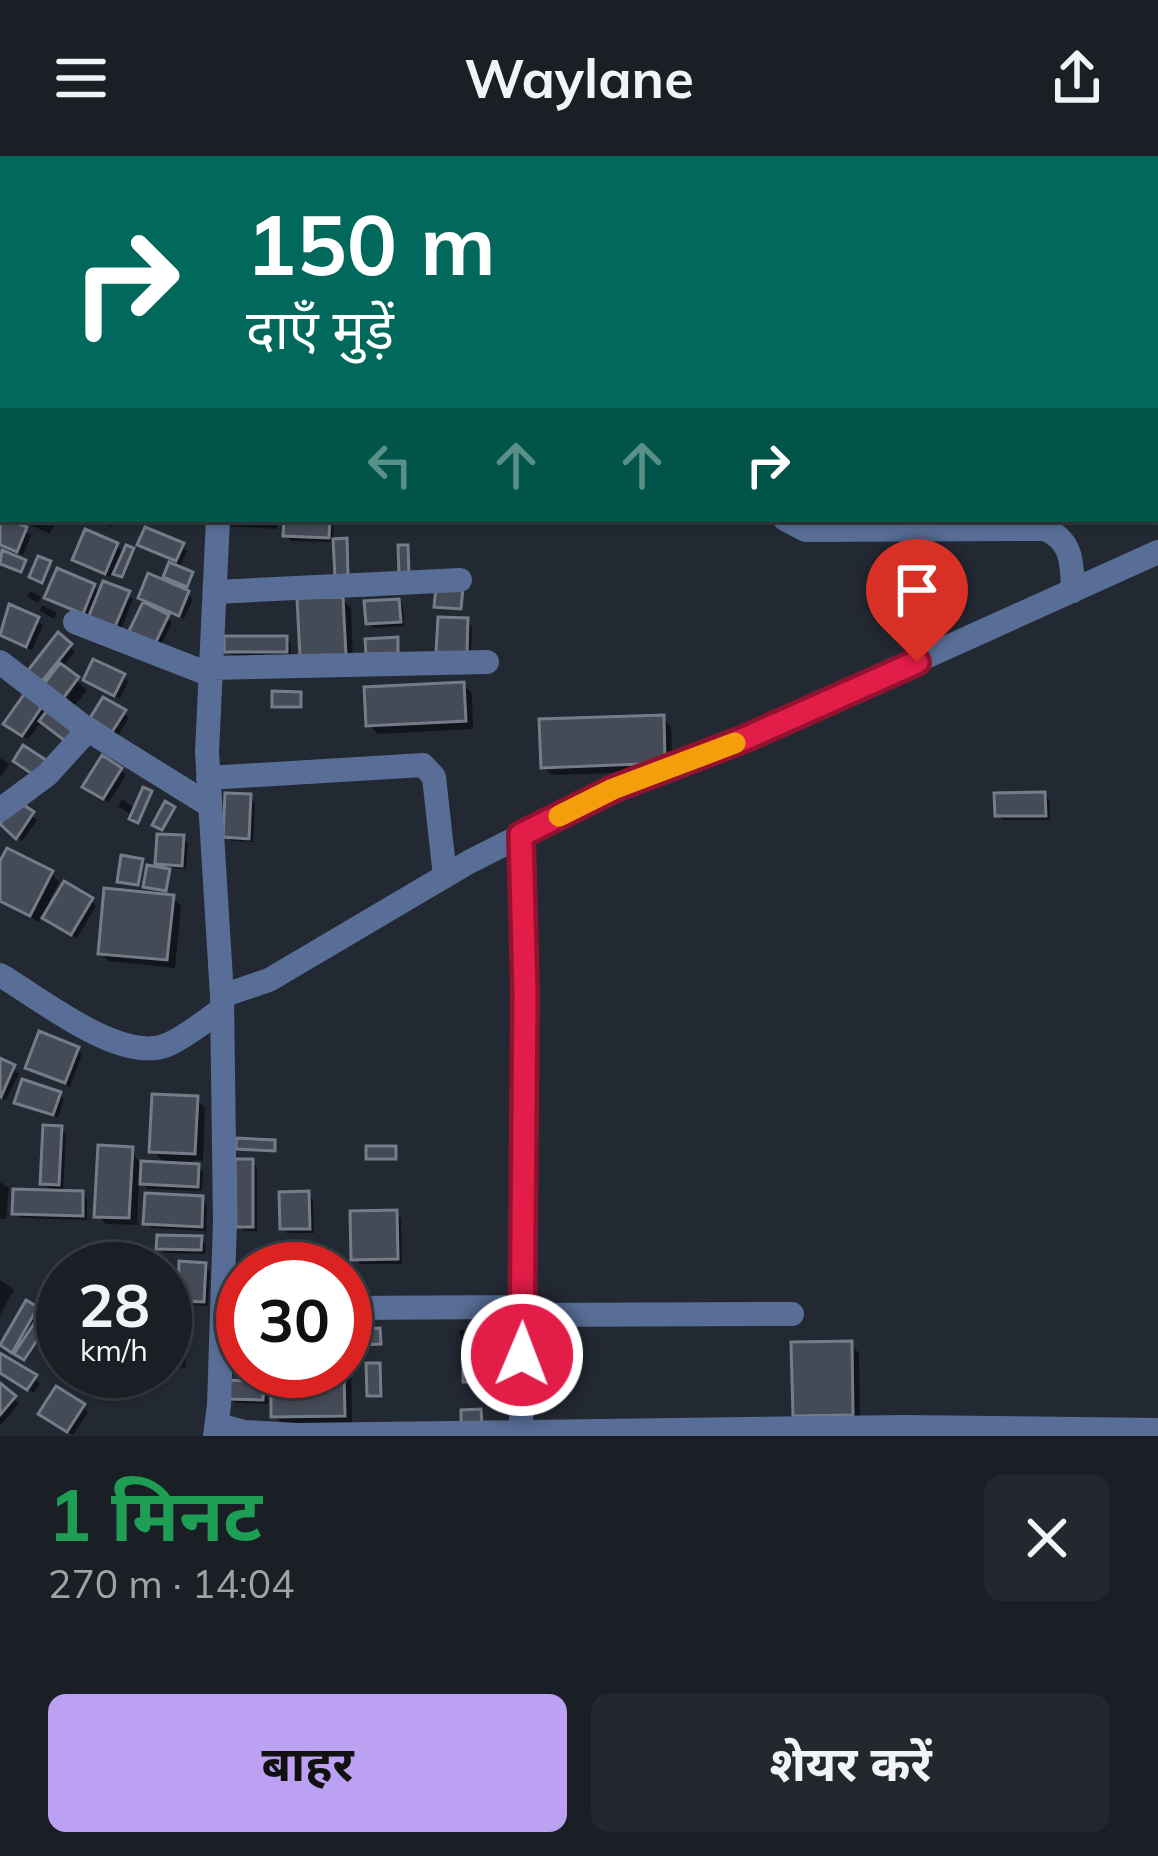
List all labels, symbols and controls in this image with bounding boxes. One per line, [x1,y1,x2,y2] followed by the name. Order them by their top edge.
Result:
[464,44,694,112] text: Waylane
[48,45,114,111] icon: menu
[1044,45,1110,111] icon: share
[246,191,496,296] text: 150 m
[48,204,204,360] icon: right
[246,295,394,363] text: दाएँ मुड़ें
[357,432,423,498] icon: left
[483,432,549,498] icon: ahead
[609,432,675,498] icon: ahead
[735,432,801,498] icon: right
[866,539,968,662] pin
[884,557,950,623] icon: arrive
[216,1242,372,1398] speed limit sign: 30
[78,1267,150,1342] text: 28
[459,1292,585,1418] position arrow
[80,1331,148,1369] text: km/h
[48,1469,262,1559] text: 1 मिनट
[984,1475,1110,1601] button: close
[48,1559,294,1608] text: 270 m · 14:04
[48,1694,567,1832] button: बाहर
[591,1694,1110,1832] button: शेयर करें

